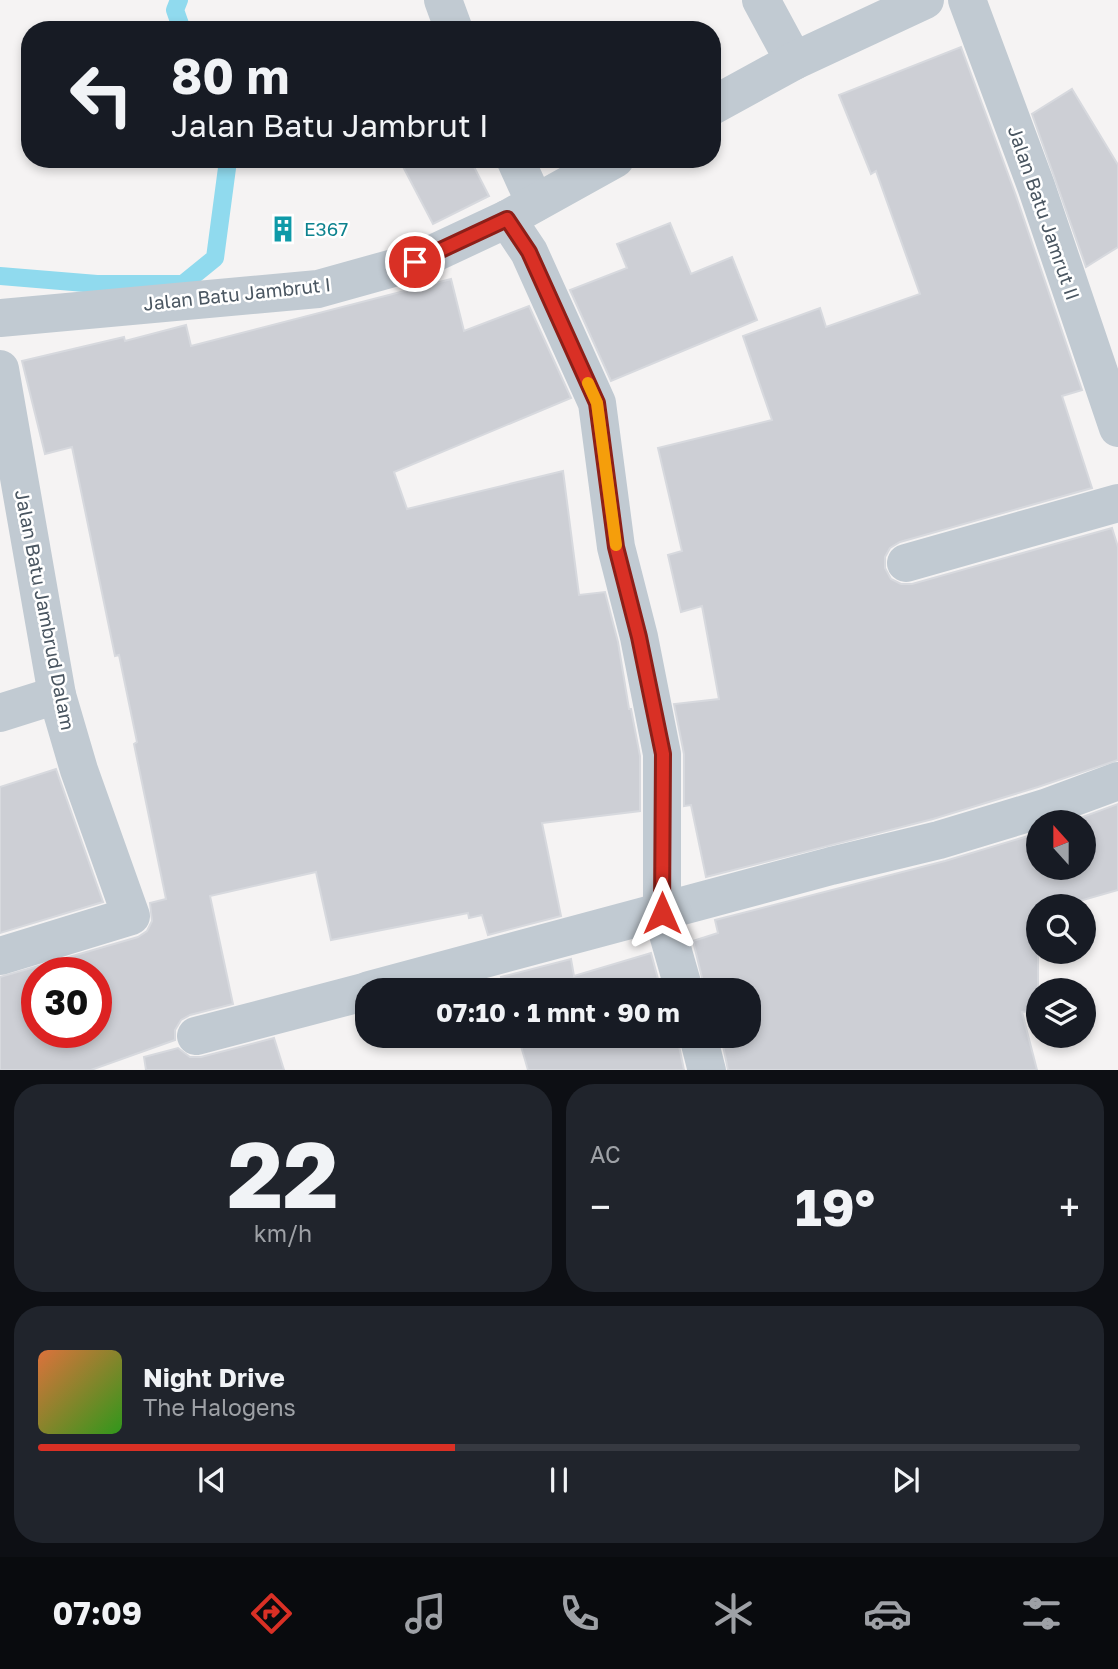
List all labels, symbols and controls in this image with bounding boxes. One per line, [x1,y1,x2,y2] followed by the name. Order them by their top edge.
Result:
[171,46,289,105] text: 80 m
[56,49,147,140] icon: left
[171,106,489,144] text: Jalan Batu Jambrut I
[1004,123,1085,303] street label: Jalan Batu Jamrut II
[268,214,298,244] building icon: E367
[304,217,348,240] place label: E367
[385,232,445,292] pin
[396,243,434,281] icon: arrive
[142,272,332,315] street label: Jalan Batu Jambrut I
[11,488,80,732] street label: Jalan Batu Jambrud Dalam
[1026,810,1096,880] north arrow
[1026,810,1096,1048] map controls
[625,876,699,950] position arrow
[1026,894,1096,964] button: search
[21,957,112,1048] speed limit sign: 30
[1026,978,1096,1048] button: layers
[436,997,680,1028] text: 07:10 · 1 mnt · 90 m
[227,1119,339,1228] text: 22
[590,1140,621,1168] text: AC
[795,1175,875,1237] text: 19°
[590,1184,611,1229] text: −
[1059,1184,1080,1229] text: +
[254,1219,312,1247] text: km/h
[143,1362,285,1393] text: Night Drive
[143,1393,296,1421] text: The Halogens
[193,1461,231,1499] icon: previous
[540,1461,578,1499] icon: pause
[887,1461,925,1499] icon: next
[247,1589,296,1638] icon: directions
[401,1589,450,1638] icon: music
[555,1589,604,1638] icon: phone
[709,1589,758,1638] icon: climate
[863,1589,912,1638] icon: car
[1017,1589,1066,1638] icon: filters
[52,1594,142,1632] text: 07:09

